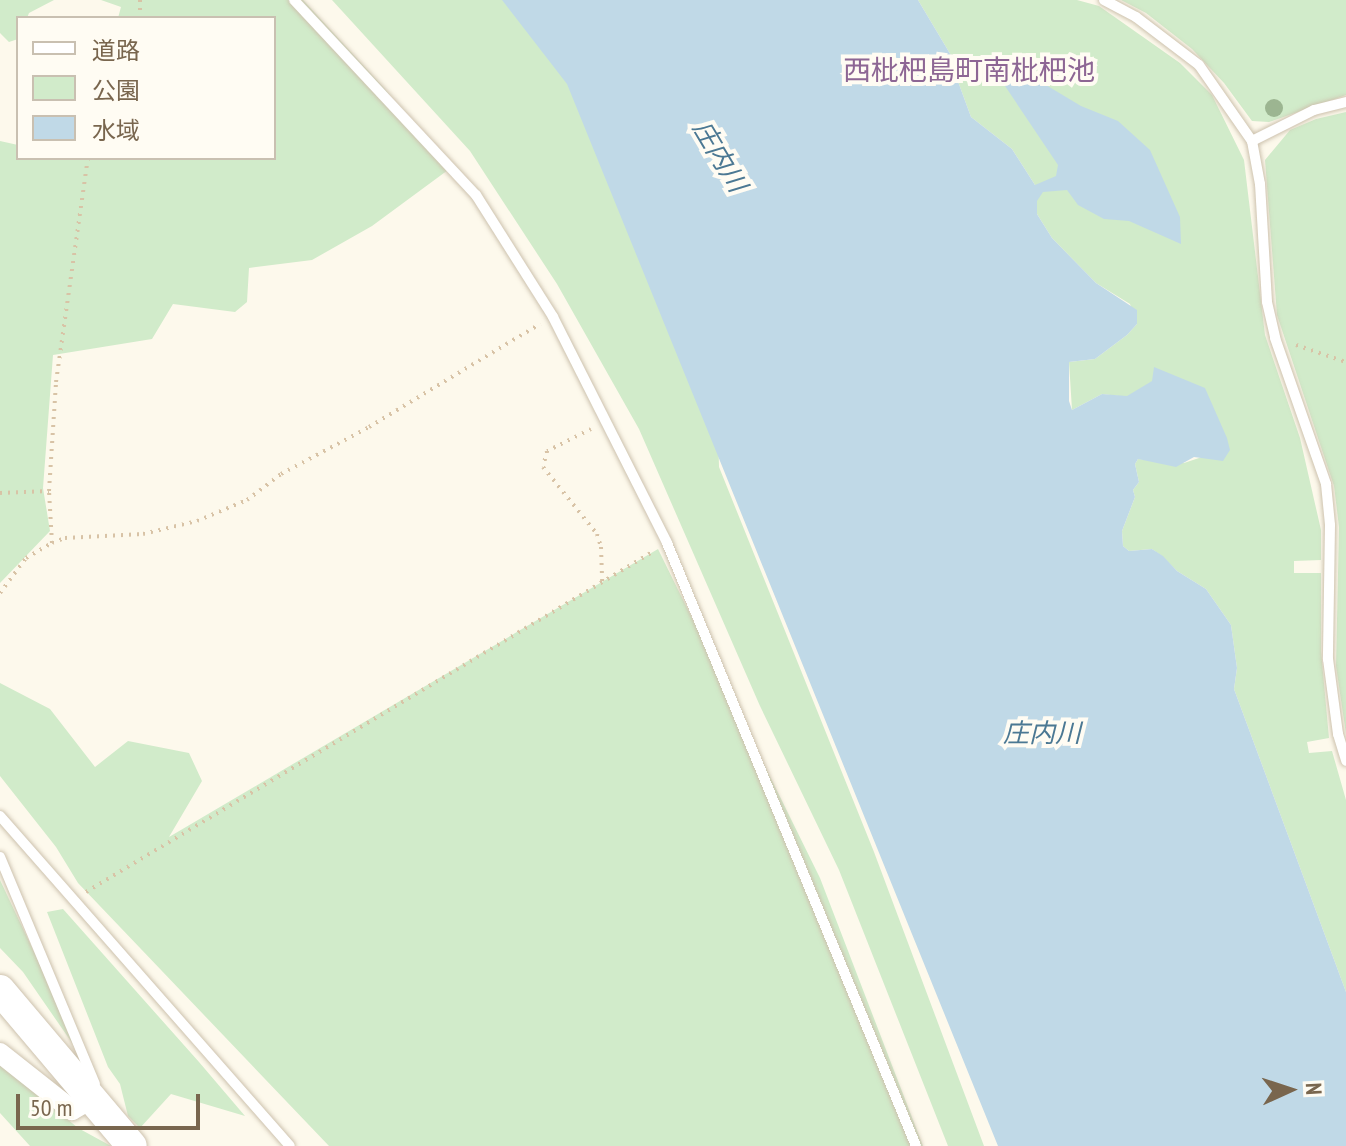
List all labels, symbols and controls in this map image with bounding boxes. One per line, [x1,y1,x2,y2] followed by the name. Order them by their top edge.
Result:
[16,16,276,160] legend
[92,35,140,66] text: 道路
[843,53,1095,87] district label: 西枇杷島町南枇杷池
[92,75,140,106] text: 公園
[92,115,140,146] text: 水域
[687,115,753,197] water label: 庄内川
[1003,717,1081,749] water label: 庄内川
[1250,1050,1330,1130] north arrow
[20,1078,204,1128] scale bar
[1300,1082,1328,1095] text: N
[30,1092,72,1123] text: 50 m

